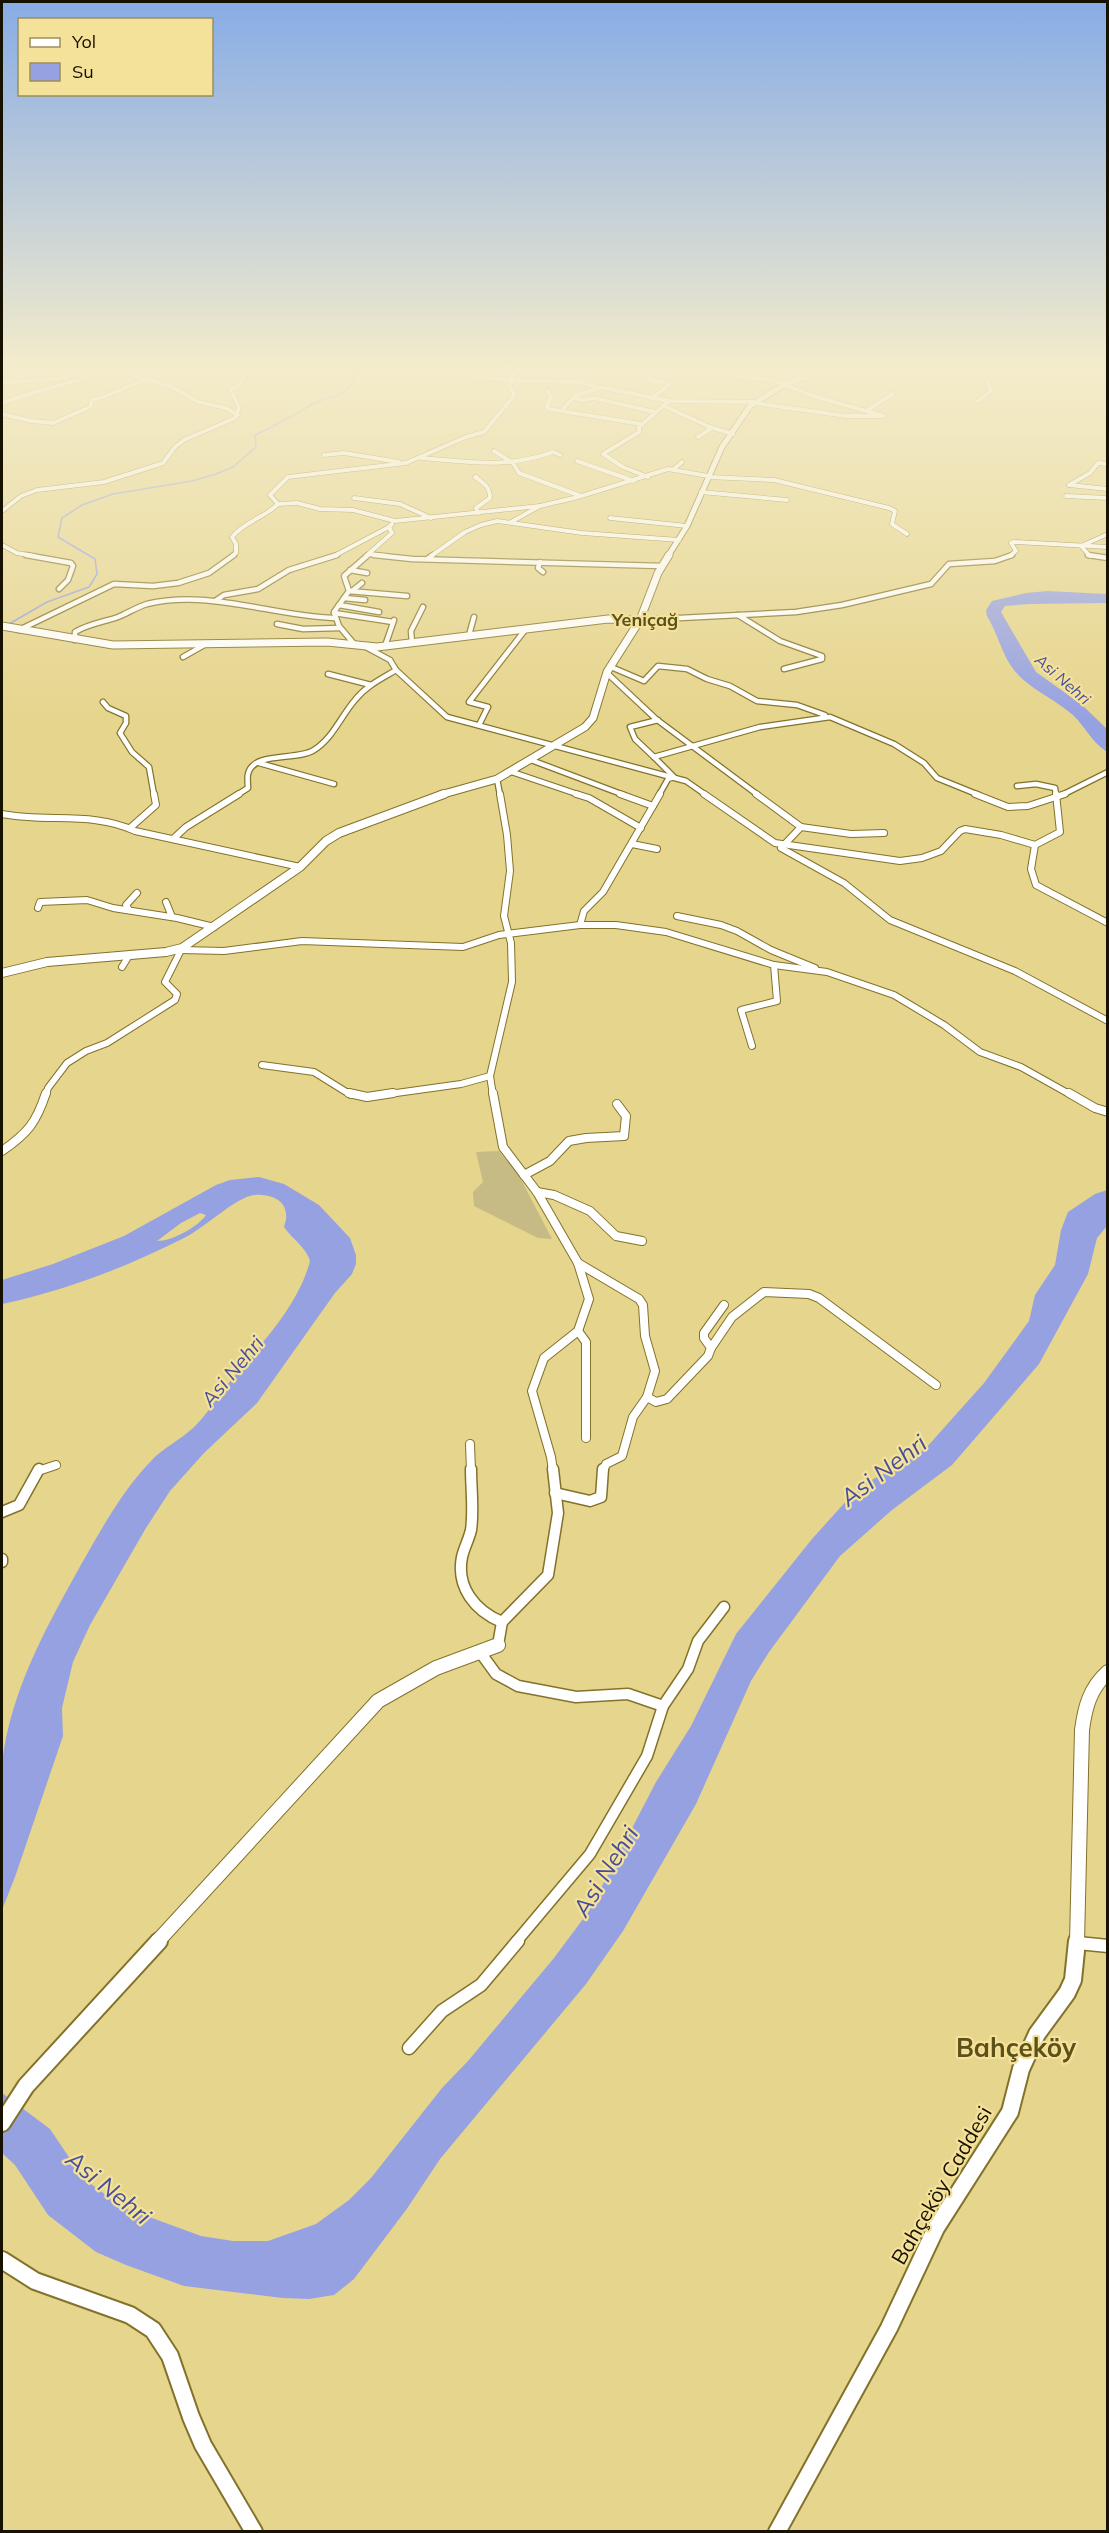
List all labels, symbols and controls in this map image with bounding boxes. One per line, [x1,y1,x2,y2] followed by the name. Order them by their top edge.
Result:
[18,18,213,96] legend
[71,30,96,53] text: Yol
[72,60,94,83] text: Su
[611,608,678,631] district label: Yeniçağ
[1030,649,1095,709] water label: Asi Nehri
[195,1331,269,1412] water label: Asi Nehri
[833,1428,933,1513] water label: Asi Nehri
[565,1820,645,1923] water label: Asi Nehri
[956,2031,1077,2064] district label: Bahçeköy
[885,2101,997,2269] street label: Bahçeköy Caddesi
[60,2143,158,2231] water label: Asi Nehri

